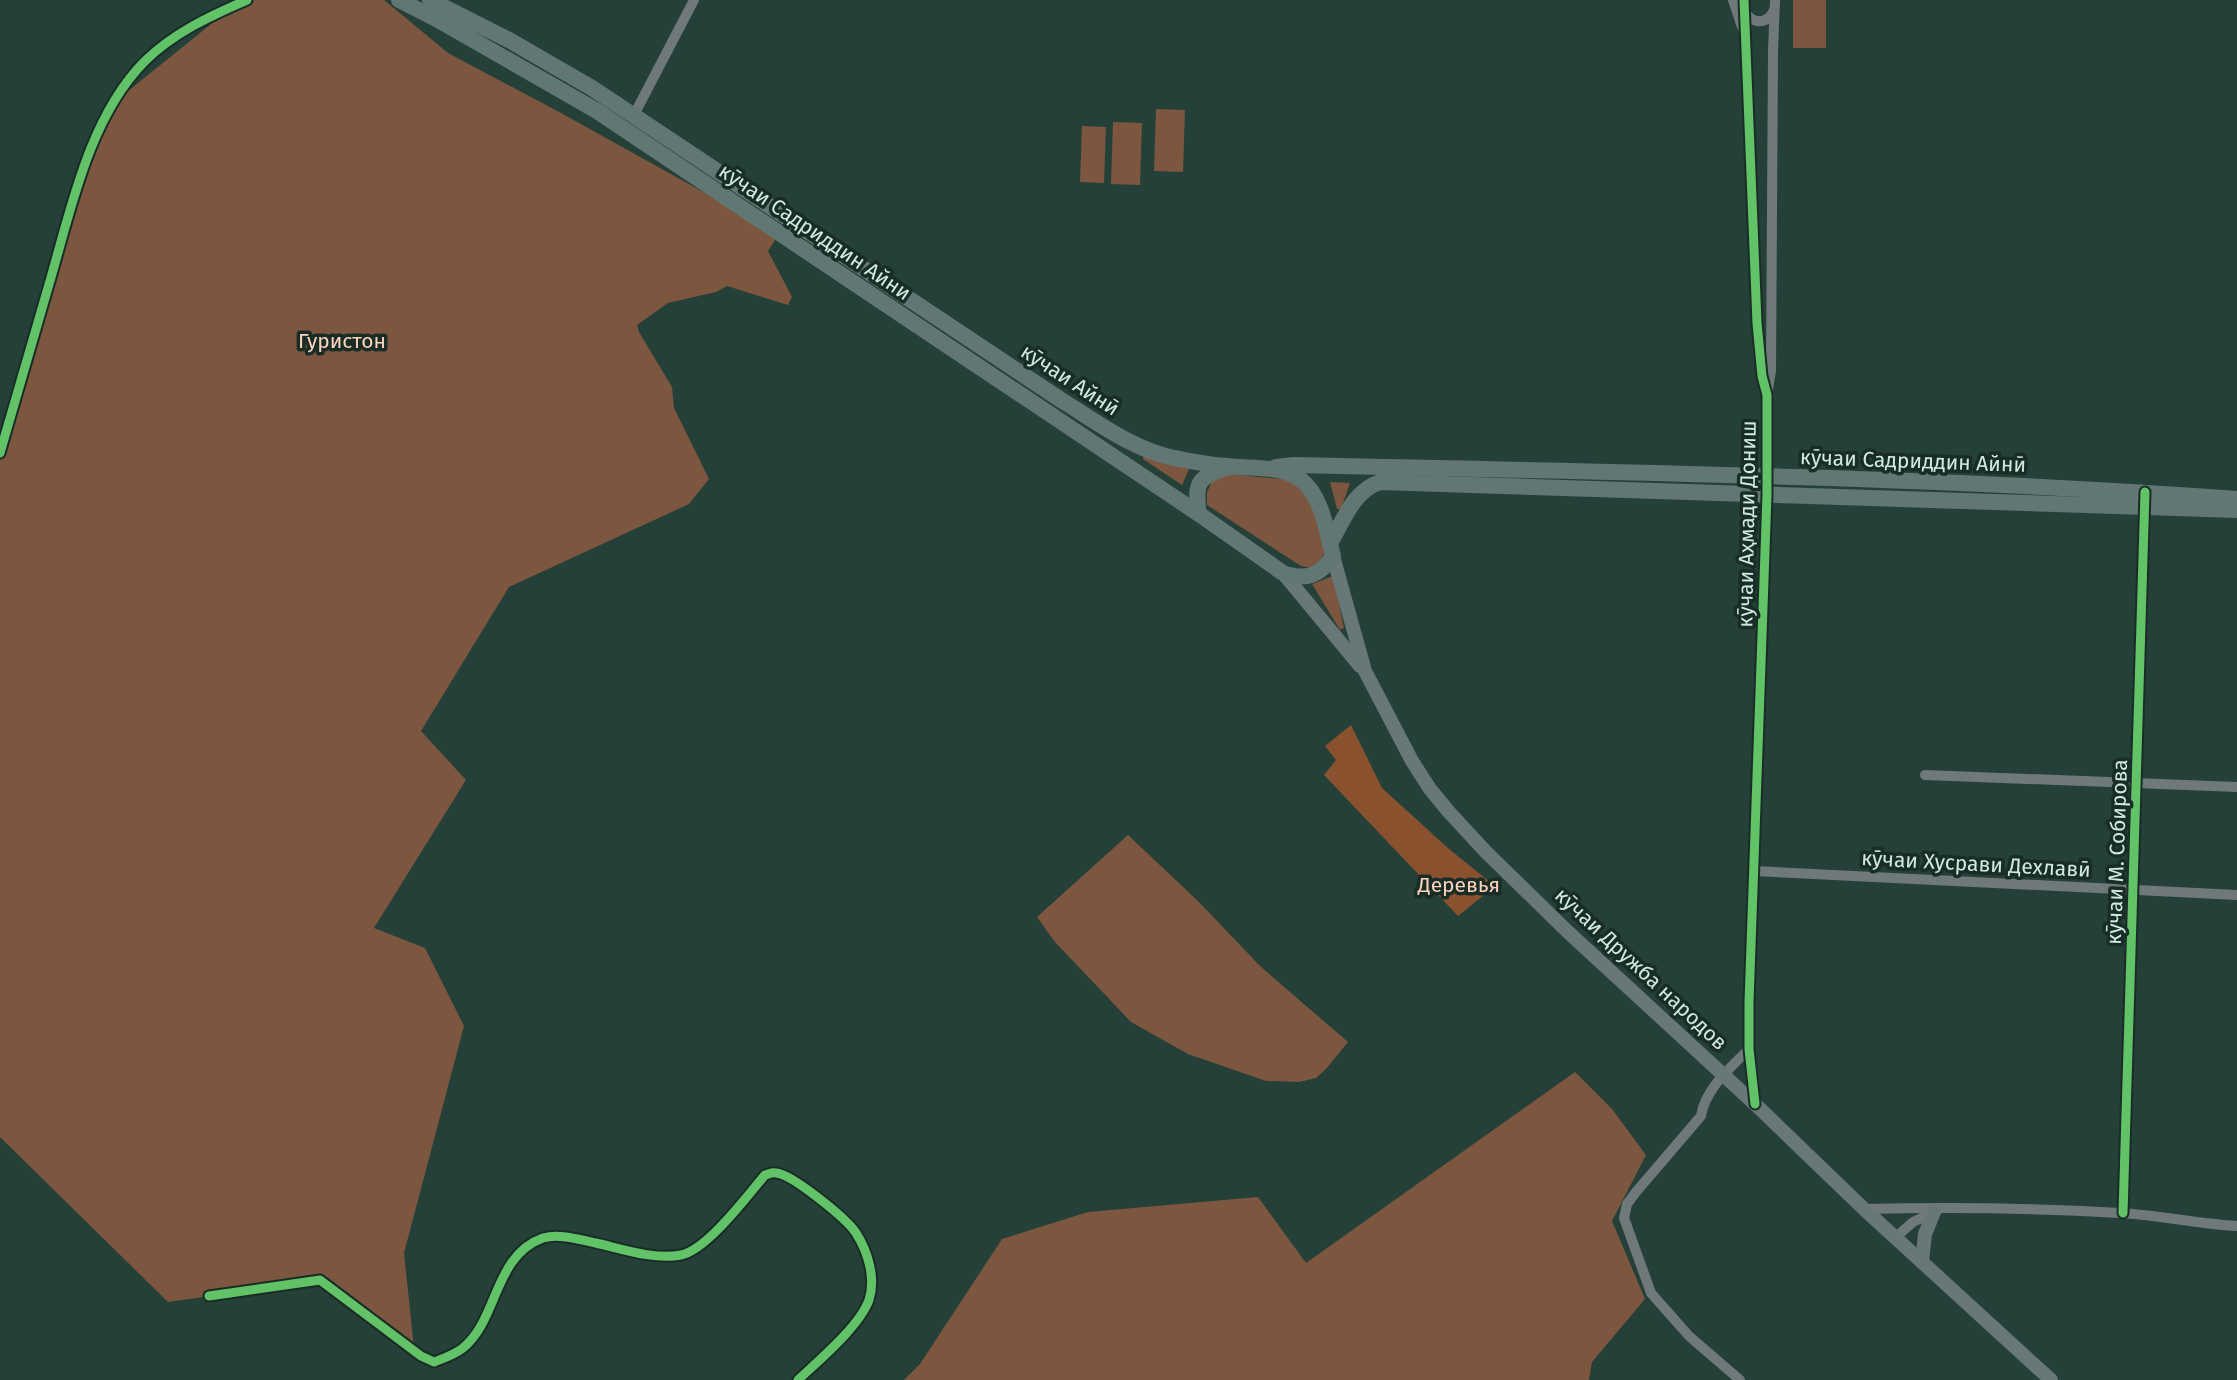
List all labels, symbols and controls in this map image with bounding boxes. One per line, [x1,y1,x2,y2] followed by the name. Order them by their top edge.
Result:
[714,158,916,306] street label: кӯчаи Садриддин Айни
[298,328,386,354] park label: Гуристон
[1016,339,1124,421] street label: кӯчаи Айнӣ
[1732,420,1762,628] street label: кӯчаи Аҳмади Дониш
[1800,444,2026,478] street label: кӯчаи Садриддин Айнӣ
[2101,759,2133,945] street label: кӯчаи М. Собирова
[1861,845,2091,883] street label: кӯчаи Хусрави Дехлавӣ
[1417,872,1500,898] park label: Деревья
[1549,882,1733,1056] street label: кӯчаи Дружба народов

